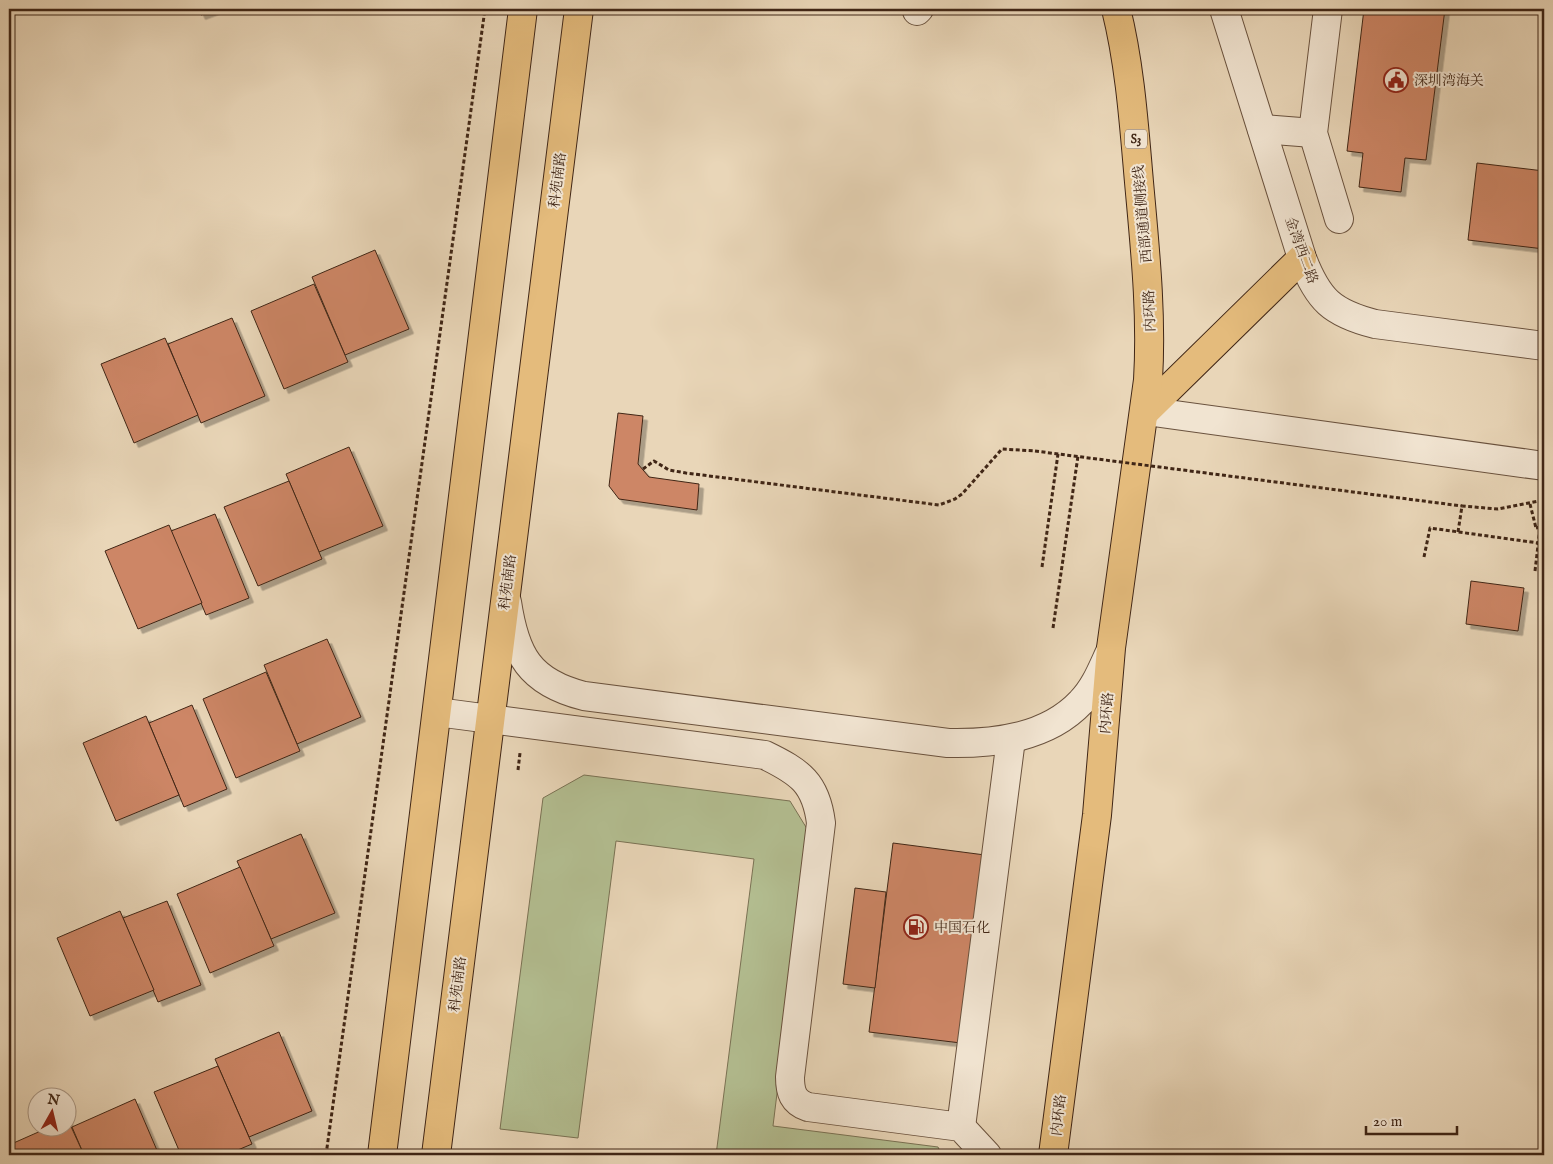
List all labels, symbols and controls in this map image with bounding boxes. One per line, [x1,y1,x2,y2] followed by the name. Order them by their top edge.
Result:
[1383,67,1409,93] public building icon: 深圳湾海关
[1414,72,1484,90] place label: 深圳湾海关
[1125,130,1147,148] road number: S3
[546,151,570,209] street label: 科苑南路
[1130,164,1156,264] street label: 西部通道侧接线
[1281,214,1321,286] street label: 金湾西二路
[1140,290,1160,332] street label: 内环路
[496,553,520,611] street label: 科苑南路
[1096,691,1118,735] street label: 内环路
[903,914,929,940] fuel station icon: 中国石化
[934,919,990,937] place label: 中国石化
[446,955,470,1013] street label: 科苑南路
[28,1086,78,1136] north arrow
[45,1090,61,1110] text: N
[1048,1093,1070,1137] street label: 内环路
[1366,1104,1457,1136] scale bar
[1373,1112,1403,1131] text: 20 m

